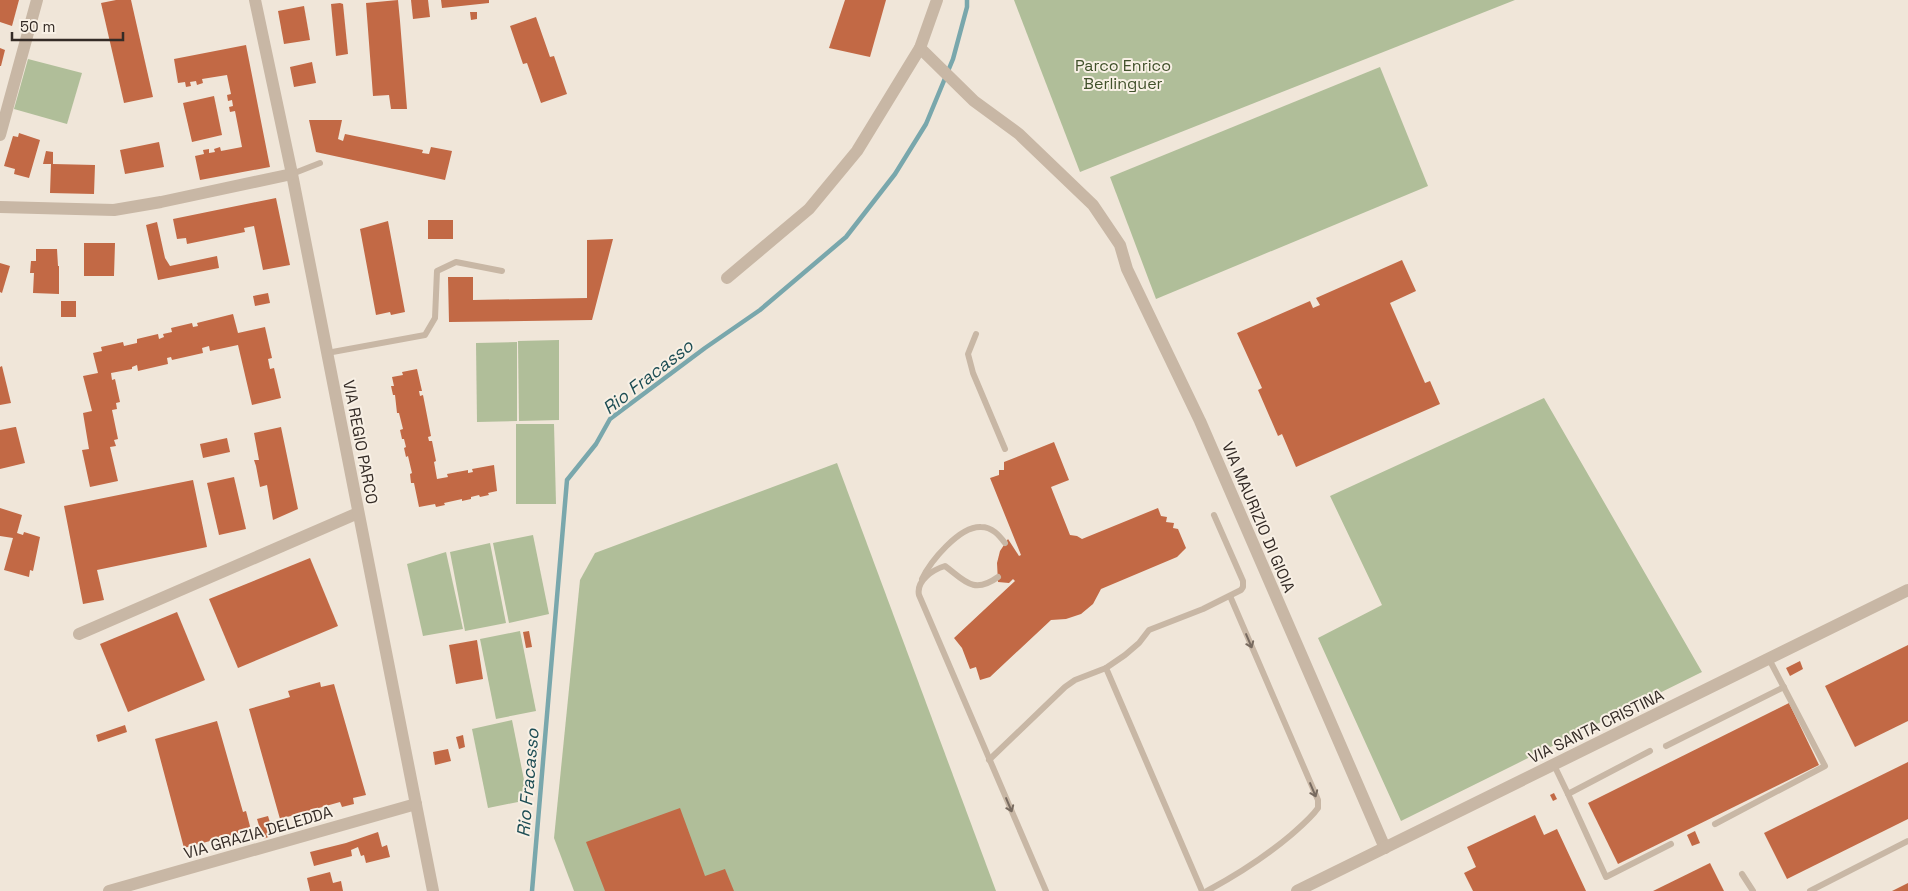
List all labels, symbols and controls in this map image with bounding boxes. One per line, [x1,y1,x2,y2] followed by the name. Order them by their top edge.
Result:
[12,10,124,42] scale bar
[20,17,55,36] text: 50 m
[1075,55,1171,94] park label: Parco Enrico Berlinguer
[598,333,698,419] water label: Rio Fracasso
[338,378,383,506] street label: VIA REGIO PARCO
[1217,439,1300,596] street label: VIA MAURIZIO DI GIOIA
[1245,633,1255,648] one-way arrow
[1525,685,1667,768] street label: VIA SANTA CRISTINA
[511,727,544,838] water label: Rio Fracasso
[1309,782,1319,797] one-way arrow
[1004,797,1014,812] one-way arrow
[181,801,335,864] street label: VIA GRAZIA DELEDDA

